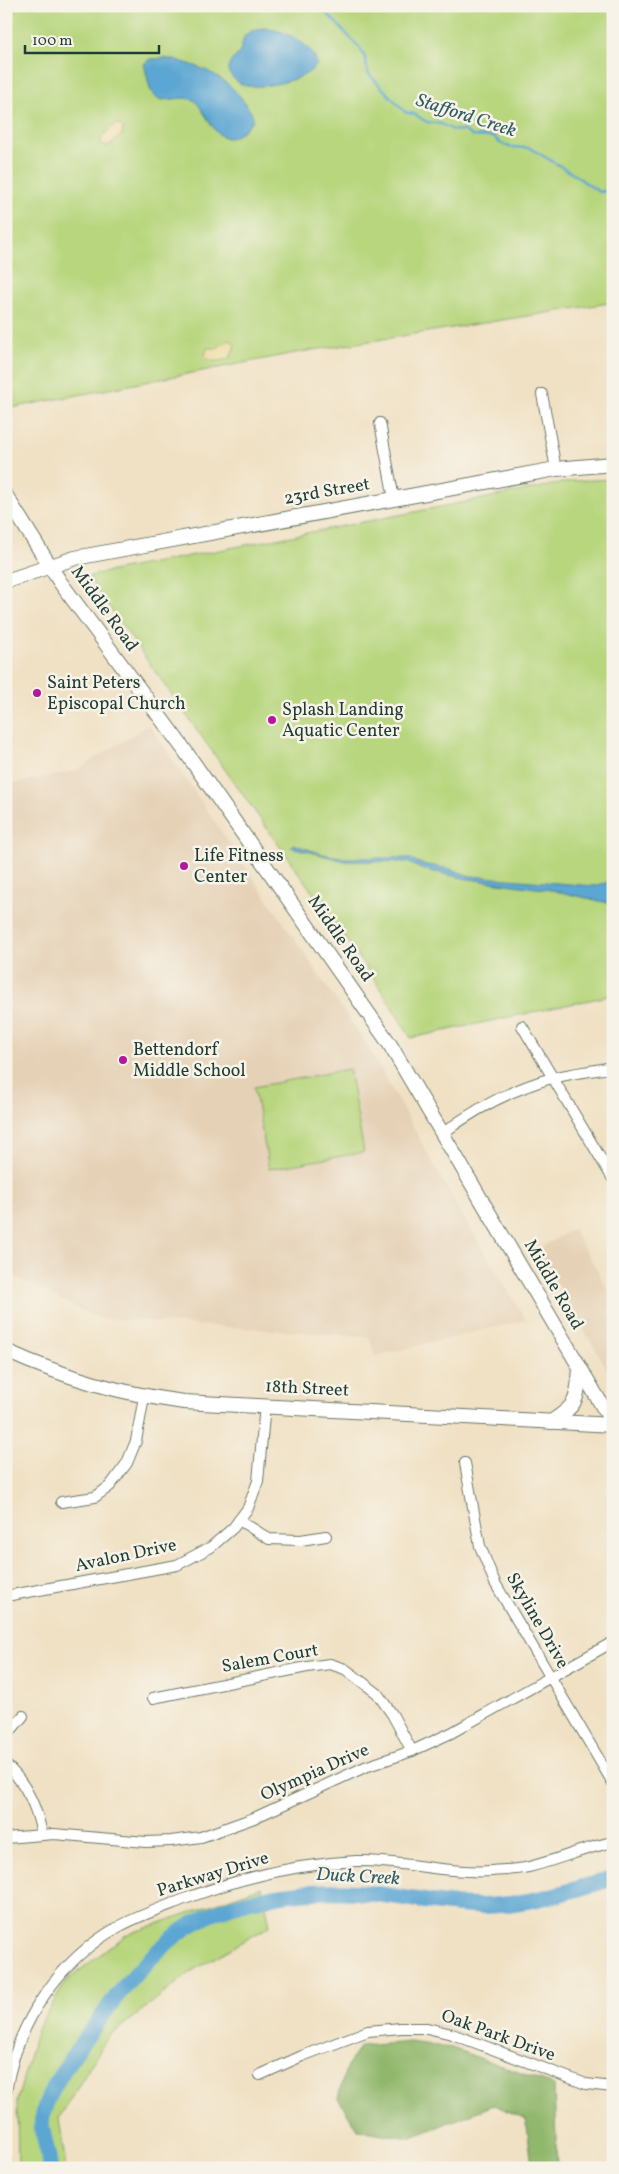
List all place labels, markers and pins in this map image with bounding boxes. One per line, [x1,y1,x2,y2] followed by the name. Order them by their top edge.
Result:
[47,671,186,717] place label: Saint Peters Episcopal Church
[31,687,43,699] marker: Saint Peters Episcopal Church
[282,698,404,744] place label: Splash Landing Aquatic Center
[266,714,278,726] marker: Splash Landing Aquatic Center
[194,844,284,890] place label: Life Fitness Center
[178,860,190,872] marker: Life Fitness Center
[133,1038,246,1084] place label: Bettendorf Middle School
[117,1054,129,1066] marker: Bettendorf Middle School

